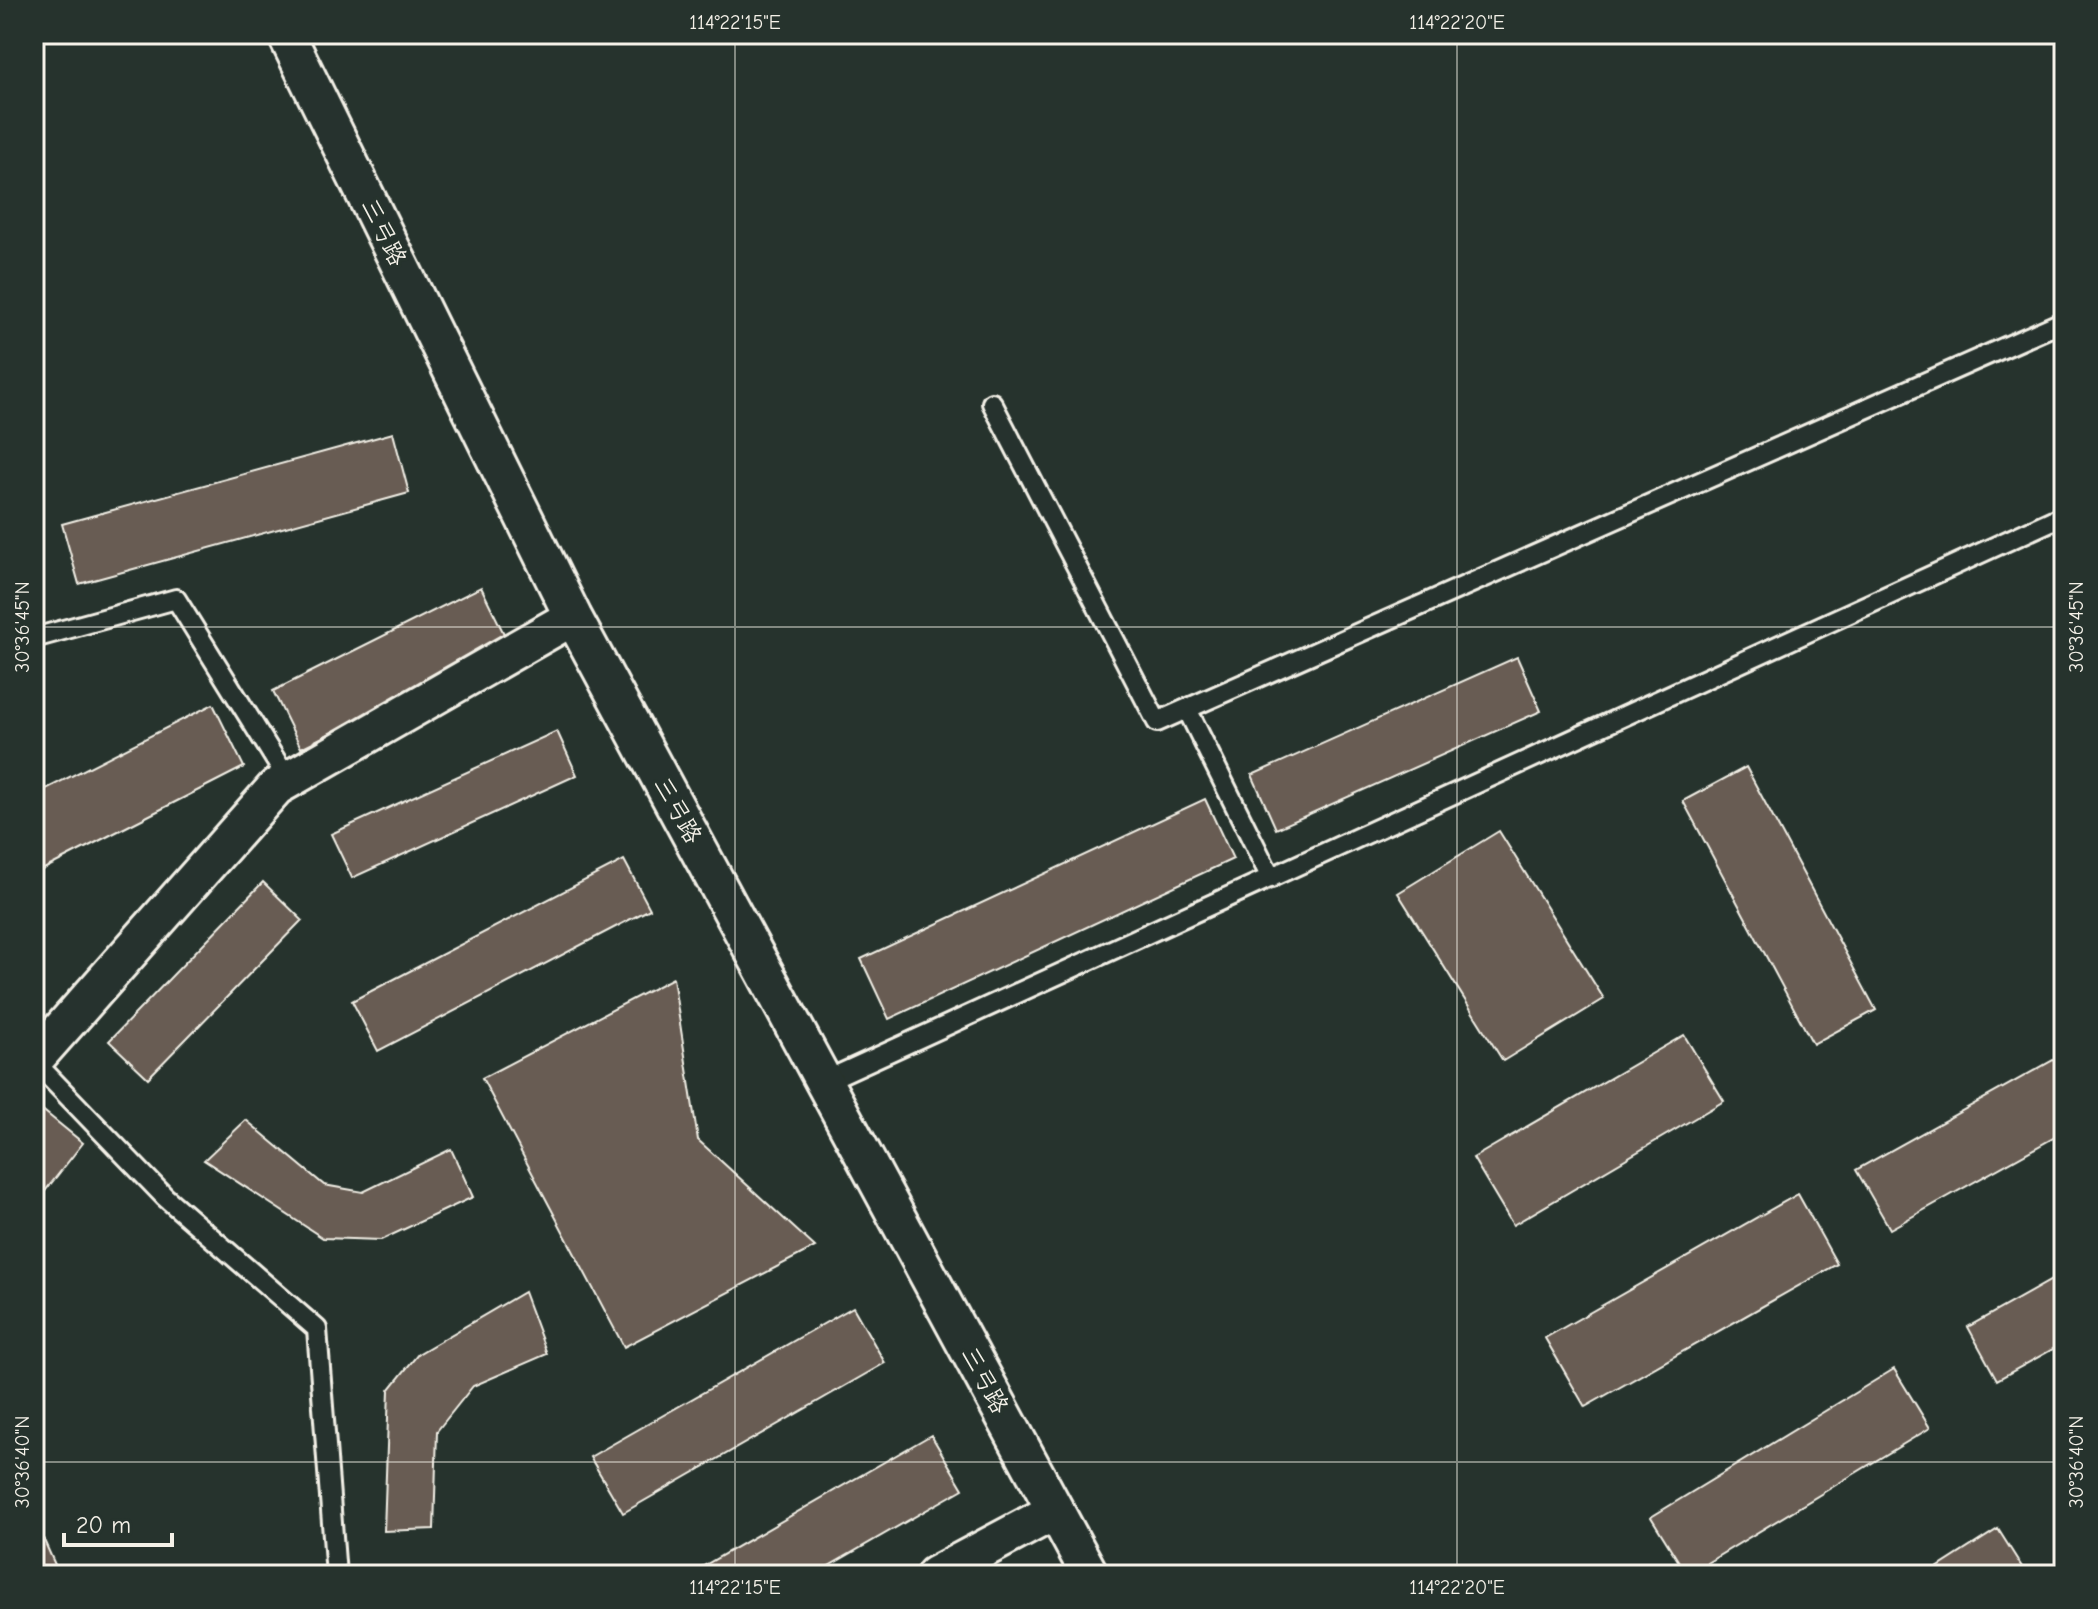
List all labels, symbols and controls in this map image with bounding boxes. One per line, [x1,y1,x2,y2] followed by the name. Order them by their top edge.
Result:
[689,11,781,34] text: 114°22'15"E
[1409,11,1505,34] text: 114°22'20"E
[356,194,412,270] street label: 三弓路
[11,581,34,673] text: 30°36'45"N
[2065,581,2088,673] text: 30°36'45"N
[648,772,708,848] street label: 三弓路
[956,1342,1014,1418] street label: 三弓路
[11,1416,34,1508] text: 30°36'40"N
[2065,1416,2088,1508] text: 30°36'40"N
[64,1497,172,1547] scale bar
[76,1511,131,1539] text: 20 m
[689,1576,781,1599] text: 114°22'15"E
[1409,1576,1505,1599] text: 114°22'20"E

